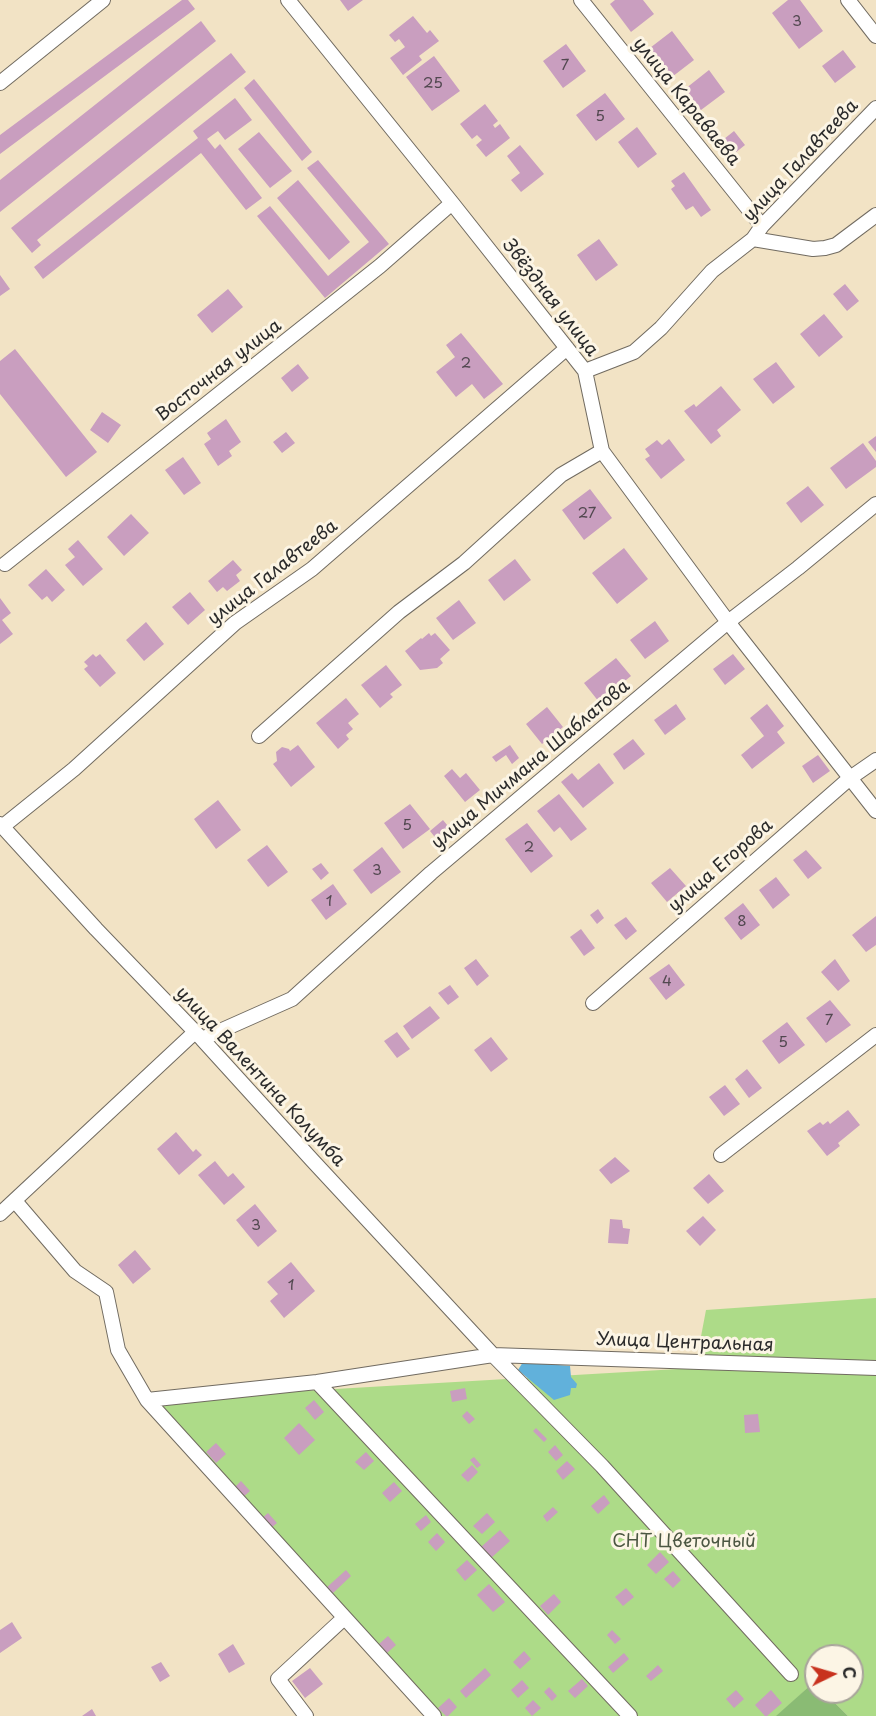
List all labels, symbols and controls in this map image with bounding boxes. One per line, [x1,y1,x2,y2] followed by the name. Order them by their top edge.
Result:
[792,13,802,31] house number: 3
[628,34,744,170] street label: улица Караваева
[561,57,569,75] house number: 7
[423,75,443,93] house number: 25
[739,96,863,226] street label: улица Галавтеева
[595,108,605,126] house number: 5
[498,235,602,361] street label: Звёздная улица
[152,315,286,427] street label: Восточная улица
[461,355,471,373] house number: 2
[578,505,596,523] house number: 27
[204,516,342,630] street label: улица Галавтеева
[427,676,635,854] street label: улица Мичмана Шаблатова
[665,815,777,917] street label: улица Егорова
[402,817,412,835] house number: 5
[524,839,534,857] house number: 2
[372,862,382,880] house number: 3
[326,893,332,911] house number: 1
[737,913,747,931] house number: 8
[662,973,672,991] house number: 4
[171,982,349,1172] street label: улица Валентина Колумба
[825,1012,833,1030] house number: 7
[778,1034,788,1052] house number: 5
[251,1217,261,1235] house number: 3
[288,1277,294,1295] house number: 1
[596,1329,774,1357] street label: Улица Центральная
[612,1531,756,1553] park label: СНТ Цветочный
[804,1644,864,1704] north arrow
[837,1666,862,1680] text: С

